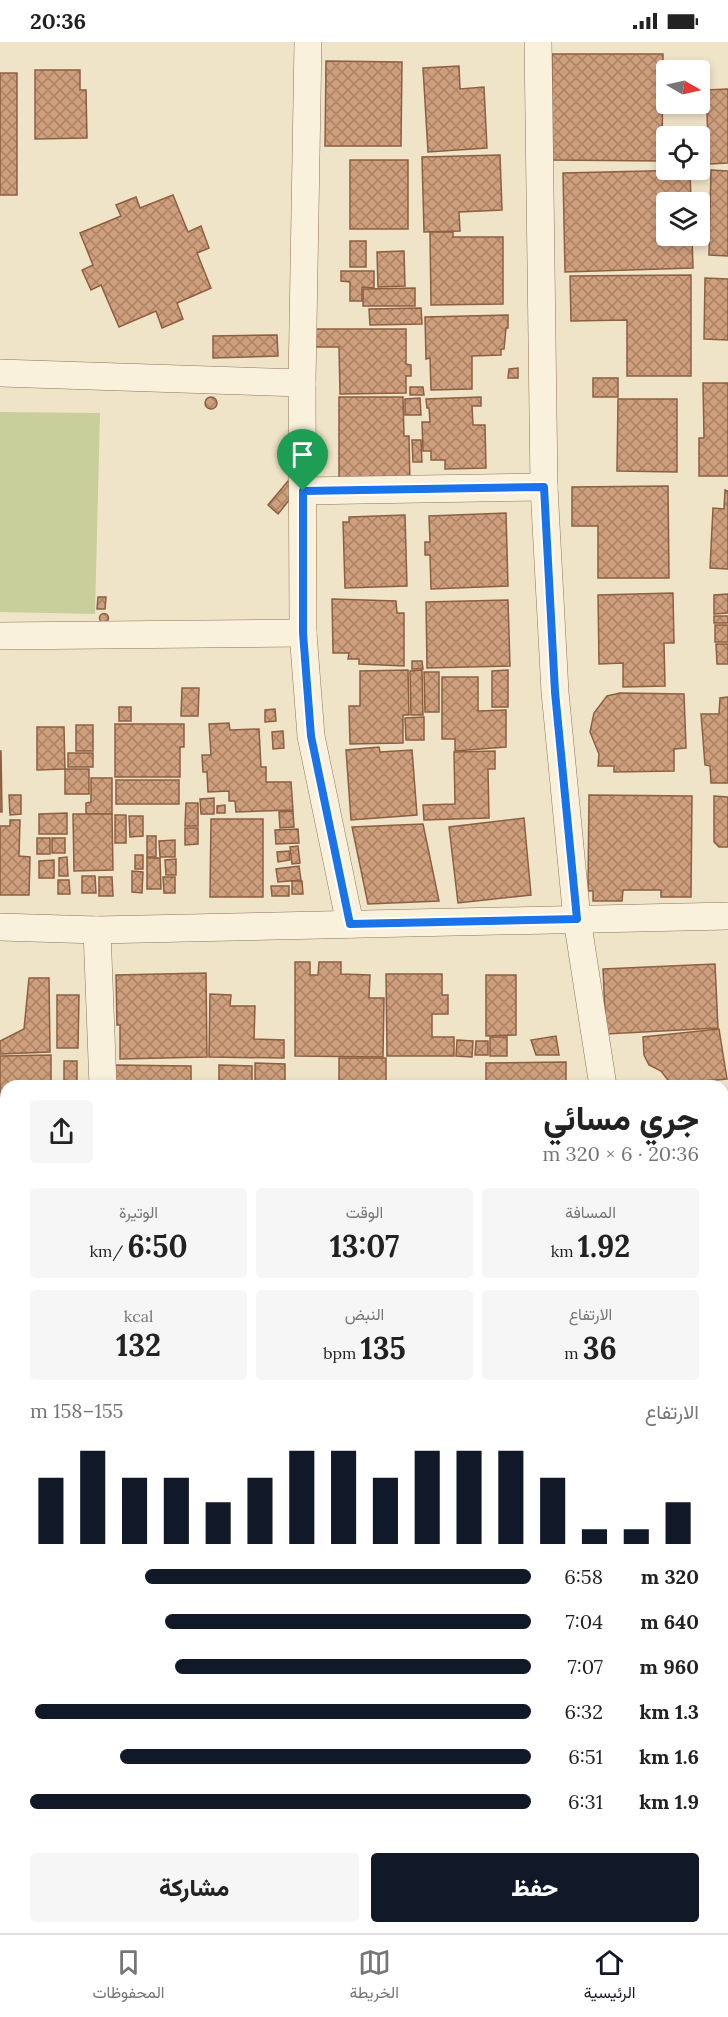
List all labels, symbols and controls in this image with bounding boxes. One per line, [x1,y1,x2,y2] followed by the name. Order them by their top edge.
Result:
[30,7,86,35] text: 20:36
[656,60,710,114] north arrow
[656,60,710,246] map controls
[656,126,710,180] button: locate
[656,192,710,246] button: layers
[277,429,328,491] pin
[286,438,319,471] icon: arrive
[543,1097,699,1139] text: جري مسائي
[30,1100,93,1163] button: share
[542,1141,699,1166] text: 20:36 · 6 × 320 m
[119,1202,158,1222] text: الوتيرة
[346,1202,383,1222] text: الوقت
[565,1202,616,1222] text: المسافة
[128,1227,188,1265] text: 6:50
[330,1227,399,1265] text: 13:07
[578,1227,630,1265] text: 1.92
[89,1241,128,1261] text: /km
[551,1241,578,1261] text: km
[345,1304,384,1324] text: النبض
[569,1304,612,1324] text: الارتفاع
[124,1306,153,1326] text: kcal
[116,1326,161,1364] text: 132
[361,1329,406,1367] text: 135
[583,1329,617,1367] text: 36
[323,1343,361,1363] text: bpm
[564,1343,583,1363] text: m
[30,1398,123,1423] text: 155–158 m
[645,1399,699,1424] text: الارتفاع
[564,1564,603,1589] text: 6:58
[641,1564,699,1589] text: 320 m
[566,1609,603,1634] text: 7:04
[640,1609,699,1634] text: 640 m
[568,1654,603,1679] text: 7:07
[640,1654,699,1679] text: 960 m
[565,1699,603,1724] text: 6:32
[639,1699,699,1724] text: 1.3 km
[568,1744,603,1769] text: 6:51
[639,1744,699,1769] text: 1.6 km
[568,1789,603,1814] text: 6:31
[639,1789,699,1814] text: 1.9 km
[30,1853,359,1922] button: مشاركة
[371,1853,699,1922] button: حفظ
[92,1946,165,2007] tab: المحفوظات
[349,1946,399,2007] tab: الخريطة
[584,1946,636,2007] tab: الرئيسية

